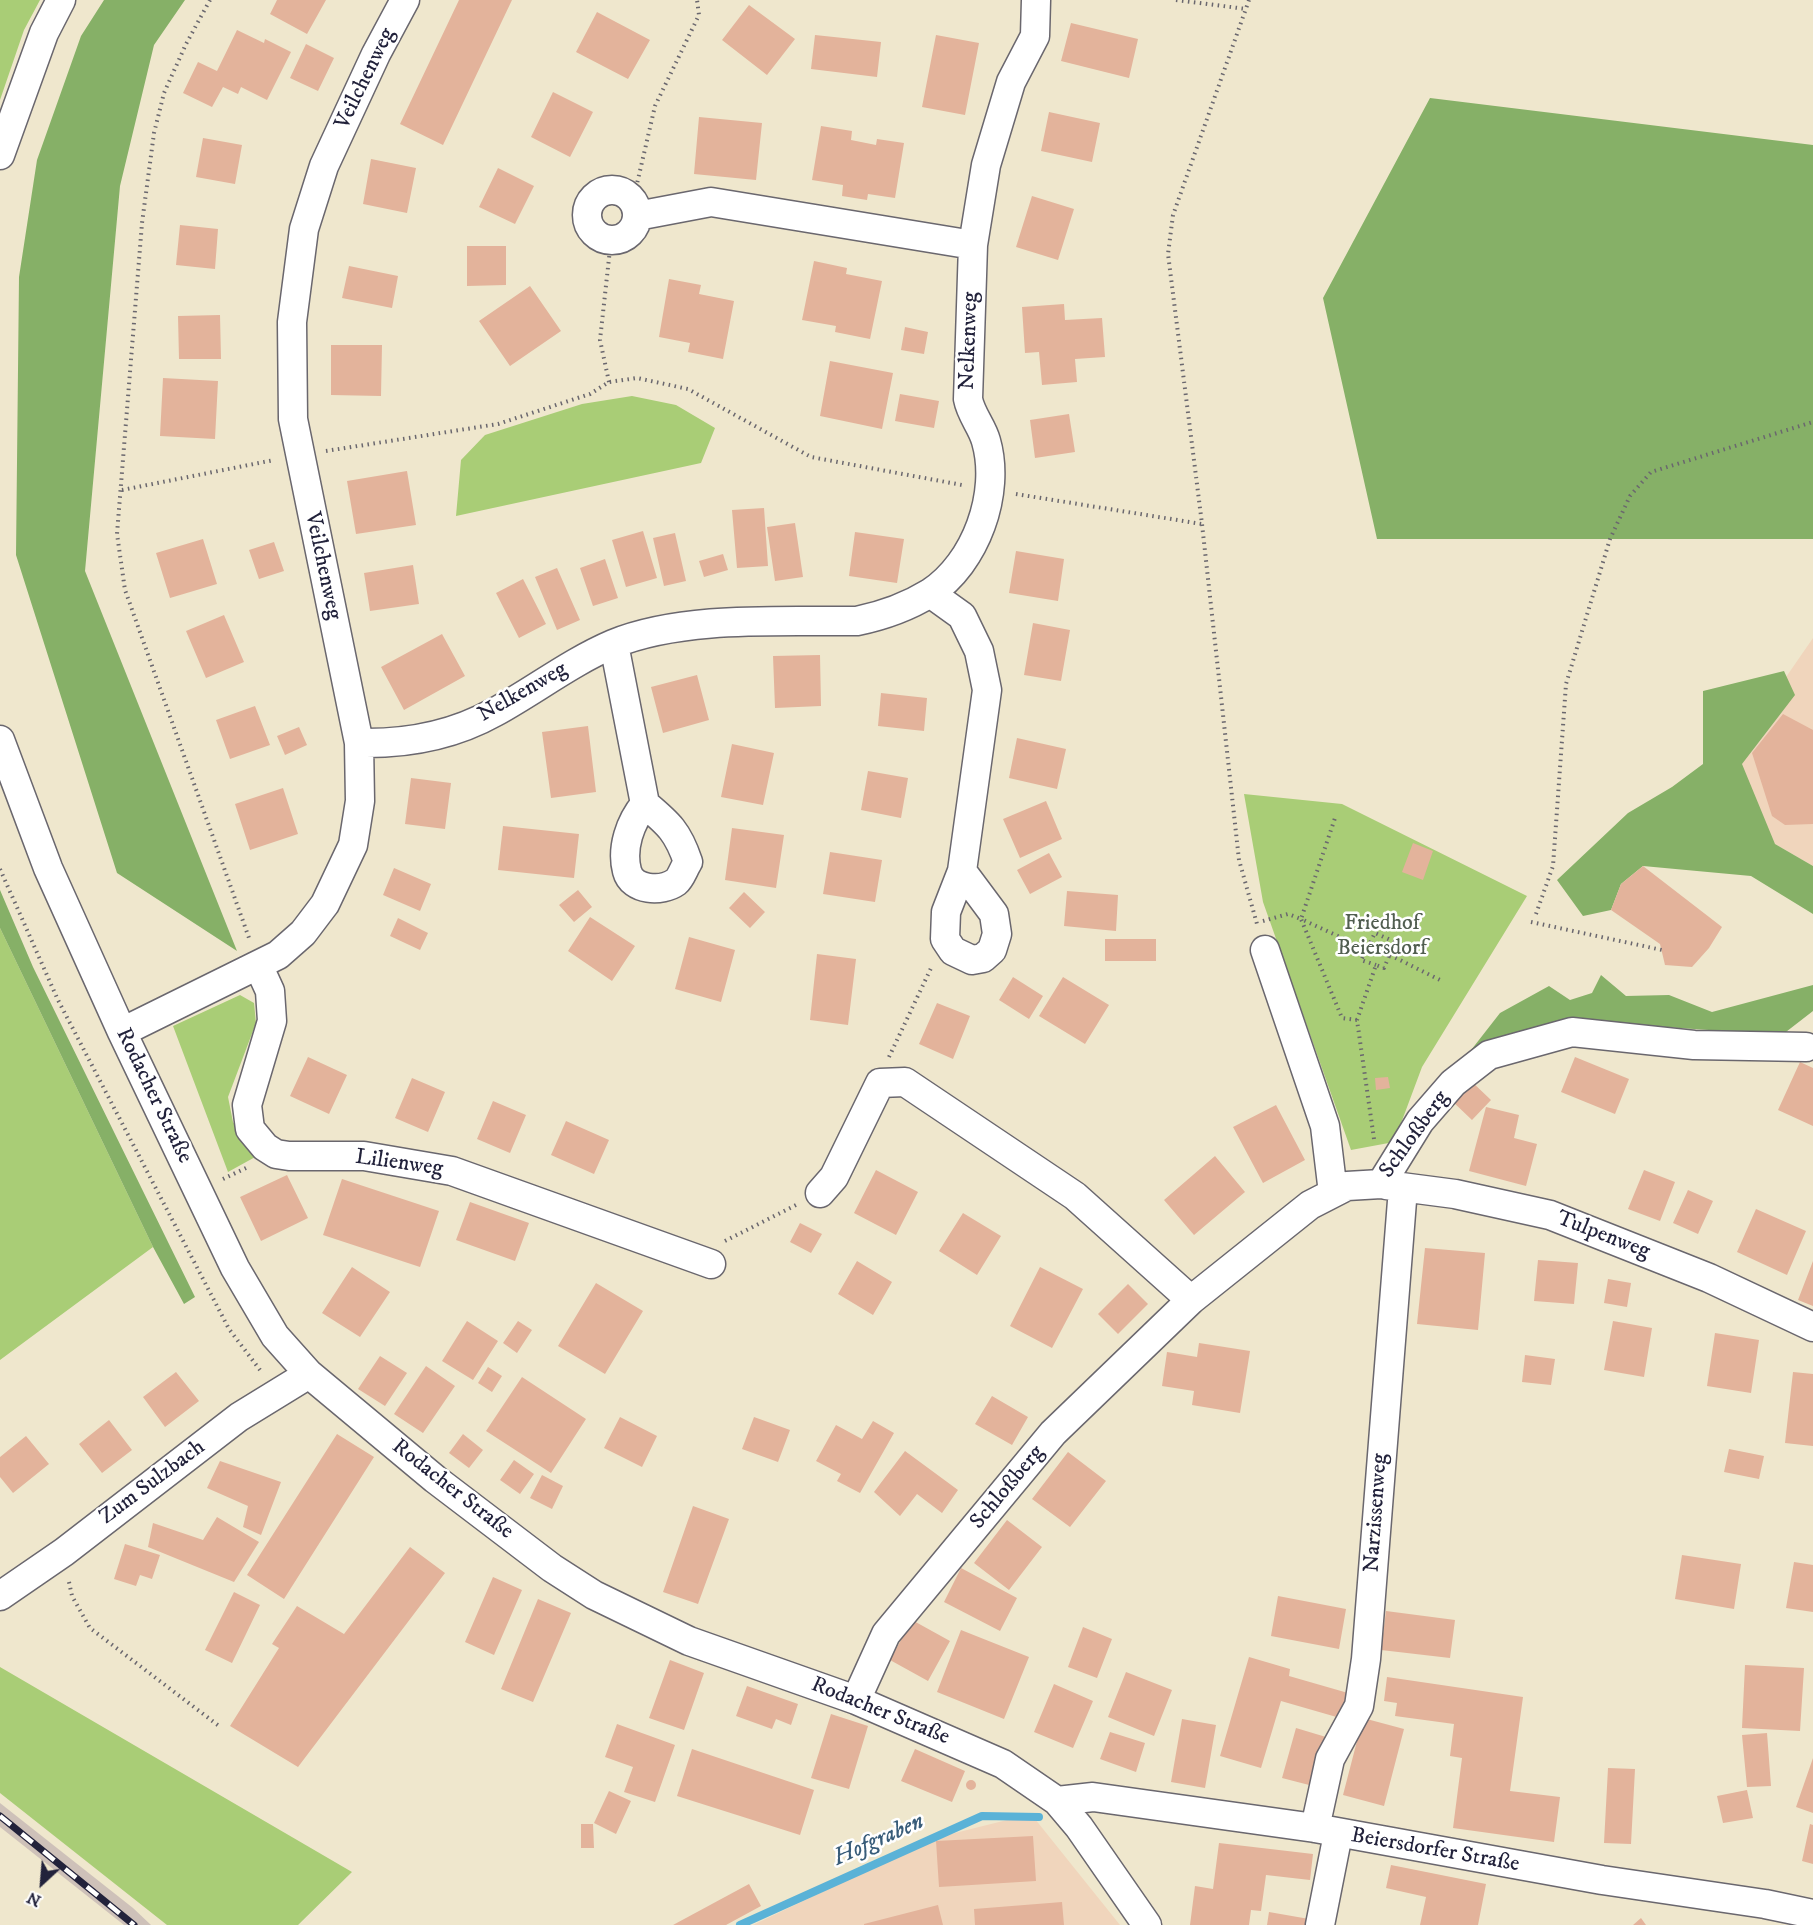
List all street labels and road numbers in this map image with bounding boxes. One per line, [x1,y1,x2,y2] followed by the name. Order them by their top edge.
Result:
[330,24,402,134] street label: Veilchenweg
[955,291,985,391] street label: Nelkenweg
[298,510,346,622] street label: Veilchenweg
[474,657,572,729] street label: Nelkenweg
[109,1024,197,1168] street label: Rodacher Straße
[1375,1086,1455,1184] street label: Schloßberg
[354,1145,444,1183] street label: Lilienweg
[1553,1206,1653,1266] street label: Tulpenweg
[386,1434,518,1546] street label: Rodacher Straße
[95,1435,211,1531] street label: Zum Sulzbach
[965,1441,1051,1535] street label: Schloßberg
[1360,1453,1394,1573] street label: Narzissenweg
[807,1672,953,1752] street label: Rodacher Straße
[1349,1823,1521,1879] street label: Beiersdorfer Straße

